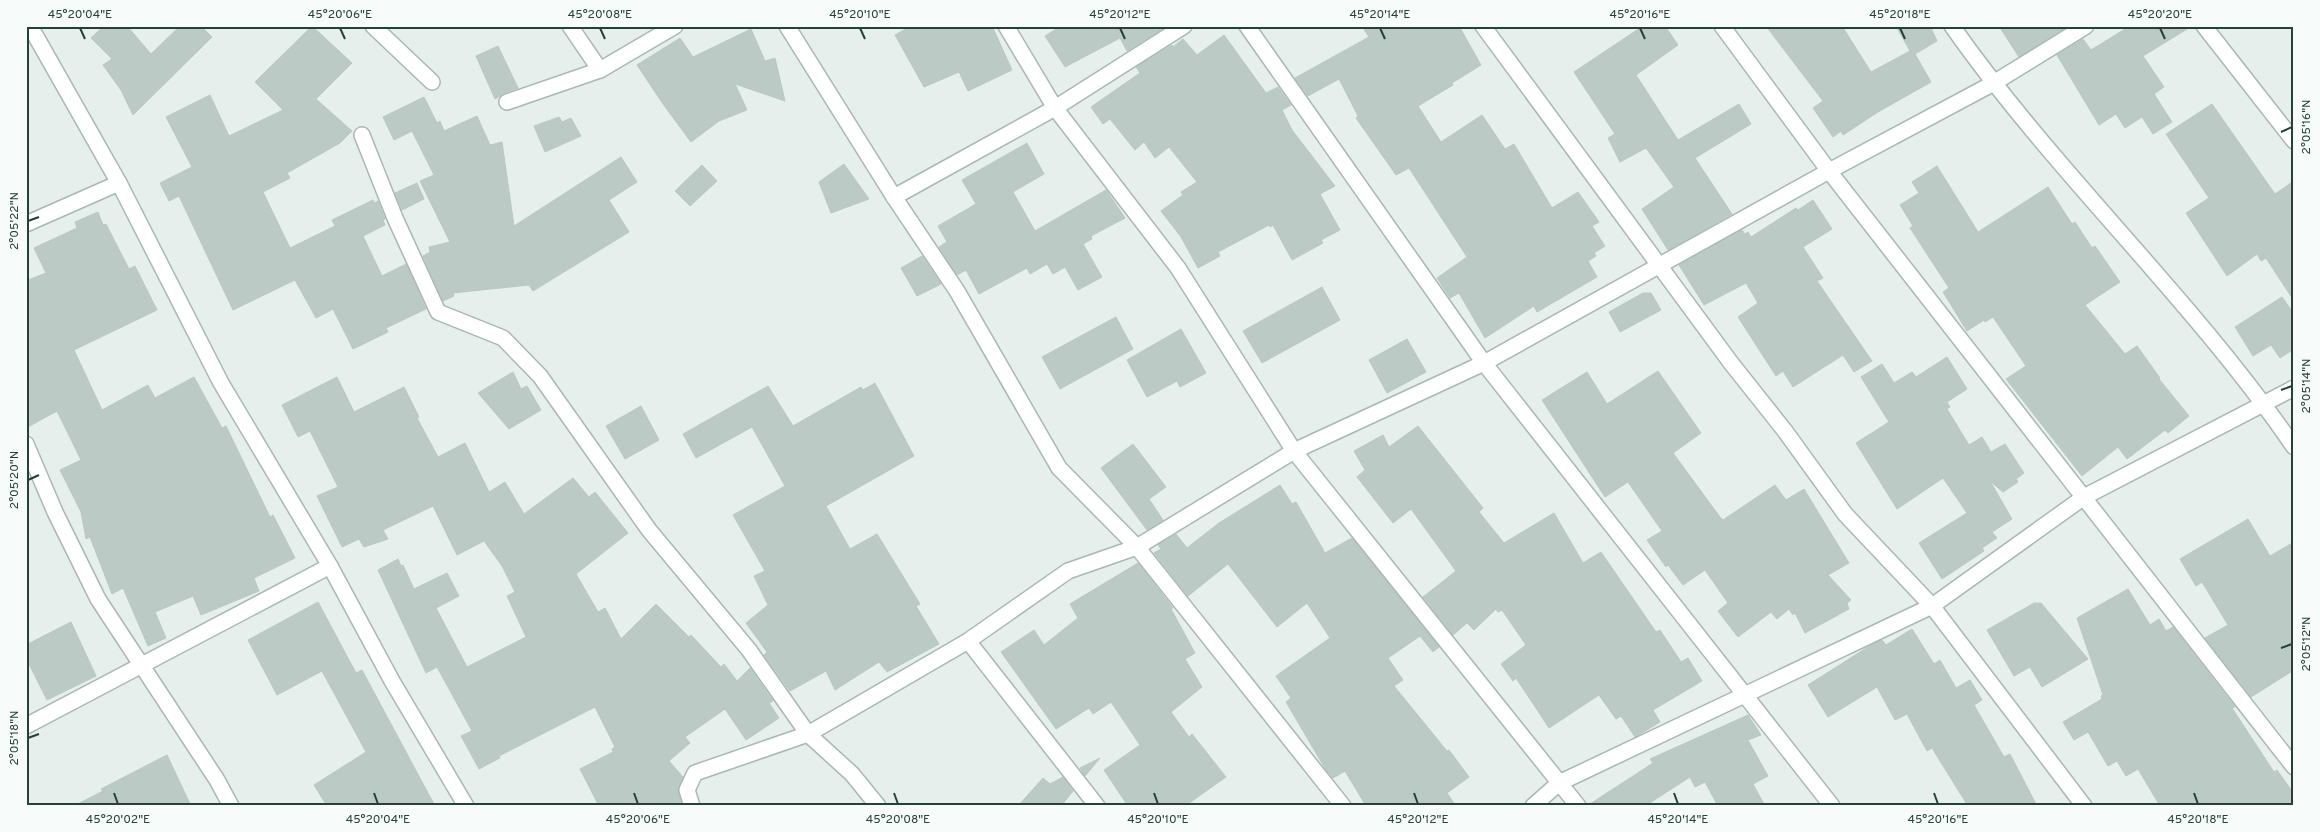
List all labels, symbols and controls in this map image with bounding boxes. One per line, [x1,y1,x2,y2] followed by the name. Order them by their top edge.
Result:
[48,7,112,23] text: 45°20'04"E
[308,7,372,23] text: 45°20'06"E
[568,7,632,23] text: 45°20'08"E
[829,7,891,23] text: 45°20'10"E
[1089,7,1151,23] text: 45°20'12"E
[1349,7,1411,23] text: 45°20'14"E
[1609,7,1671,23] text: 45°20'16"E
[1869,7,1931,23] text: 45°20'18"E
[2128,7,2192,23] text: 45°20'20"E
[2299,100,2315,154] text: 2°05'16"N
[7,192,23,250] text: 2°05'22"N
[2299,359,2315,414] text: 2°05'14"N
[7,451,23,509] text: 2°05'20"N
[2299,616,2315,672] text: 2°05'12"N
[7,710,23,766] text: 2°05'18"N
[86,812,150,828] text: 45°20'02"E
[346,812,410,828] text: 45°20'04"E
[606,812,670,828] text: 45°20'06"E
[866,812,930,828] text: 45°20'08"E
[1127,812,1189,828] text: 45°20'10"E
[1387,812,1449,828] text: 45°20'12"E
[1647,812,1709,828] text: 45°20'14"E
[1907,812,1969,828] text: 45°20'16"E
[2167,812,2229,828] text: 45°20'18"E

